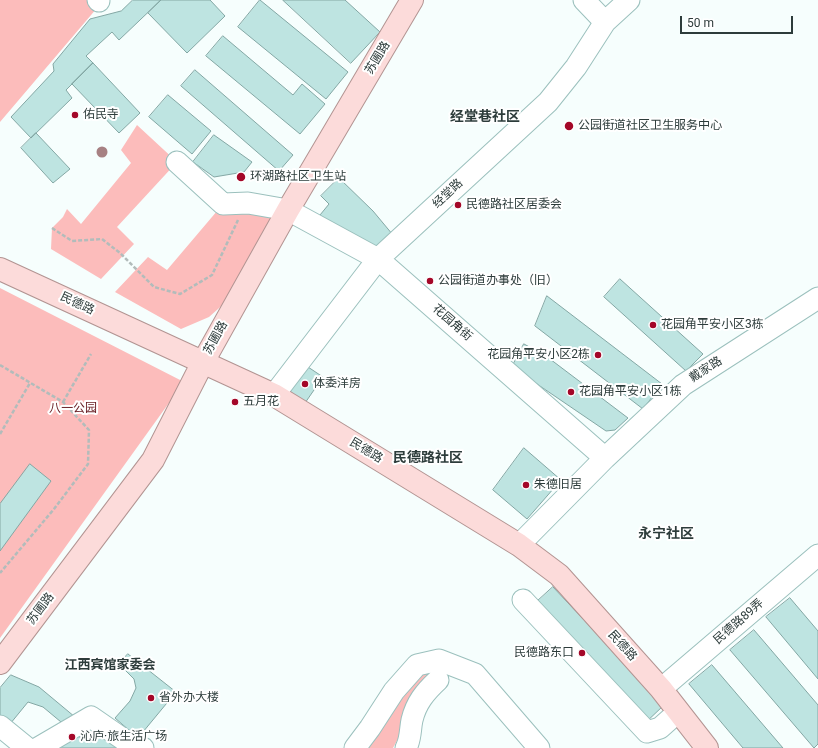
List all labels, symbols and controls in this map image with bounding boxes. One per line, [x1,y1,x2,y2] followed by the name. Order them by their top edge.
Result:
[682,8,795,34] scale bar
[687,16,714,30] text: 50 m
[363,39,393,77] street label: 苏圃路
[83,108,119,122] place label: 佑民寺
[450,109,520,125] district label: 经堂巷社区
[70,110,80,120] marker: 佑民寺
[578,119,722,133] place label: 公园街道社区卫生服务中心
[563,120,575,132] marker: 公园街道社区卫生服务中心
[250,170,346,184] place label: 环湖路社区卫生站
[235,171,247,183] marker: 环湖路社区卫生站
[430,176,466,212] street label: 经堂路
[466,198,562,212] place label: 民德路社区居委会
[453,200,463,210] marker: 民德路社区居委会
[438,274,558,288] place label: 公园街道办事处（旧）
[425,276,435,286] marker: 公园街道办事处（旧）
[58,290,96,318] street label: 民德路
[429,302,475,344] street label: 花园角街
[661,318,764,332] place label: 花园角平安小区3栋
[201,319,231,357] street label: 苏圃路
[648,320,658,330] marker: 花园角平安小区3栋
[487,348,590,362] place label: 花园角平安小区2栋
[593,350,603,360] marker: 花园角平安小区2栋
[687,354,725,386] street label: 戴家路
[313,377,361,391] place label: 体委洋房
[300,379,310,389] marker: 体委洋房
[579,385,682,399] place label: 花园角平安小区1栋
[566,387,576,397] marker: 花园角平安小区1栋
[243,395,279,409] place label: 五月花
[230,397,240,407] marker: 五月花
[49,402,97,416] park label: 八一公园
[347,436,385,466] street label: 民德路
[393,450,463,466] district label: 民德路社区
[534,478,582,492] place label: 朱德旧居
[521,480,531,490] marker: 朱德旧居
[638,526,694,542] district label: 永宁社区
[24,590,58,628] street label: 苏圃路
[711,596,767,648] street label: 民德路89弄
[605,628,639,664] street label: 民德路
[514,646,574,660] place label: 民德路东口
[577,648,587,658] marker: 民德路东口
[65,658,155,674] district label: 江西宾馆家委会
[159,691,219,705] place label: 省外办大楼
[146,693,156,703] marker: 省外办大楼
[80,730,167,744] place label: 沁庐·旅生活广场
[67,732,77,742] marker: 沁庐·旅生活广场

